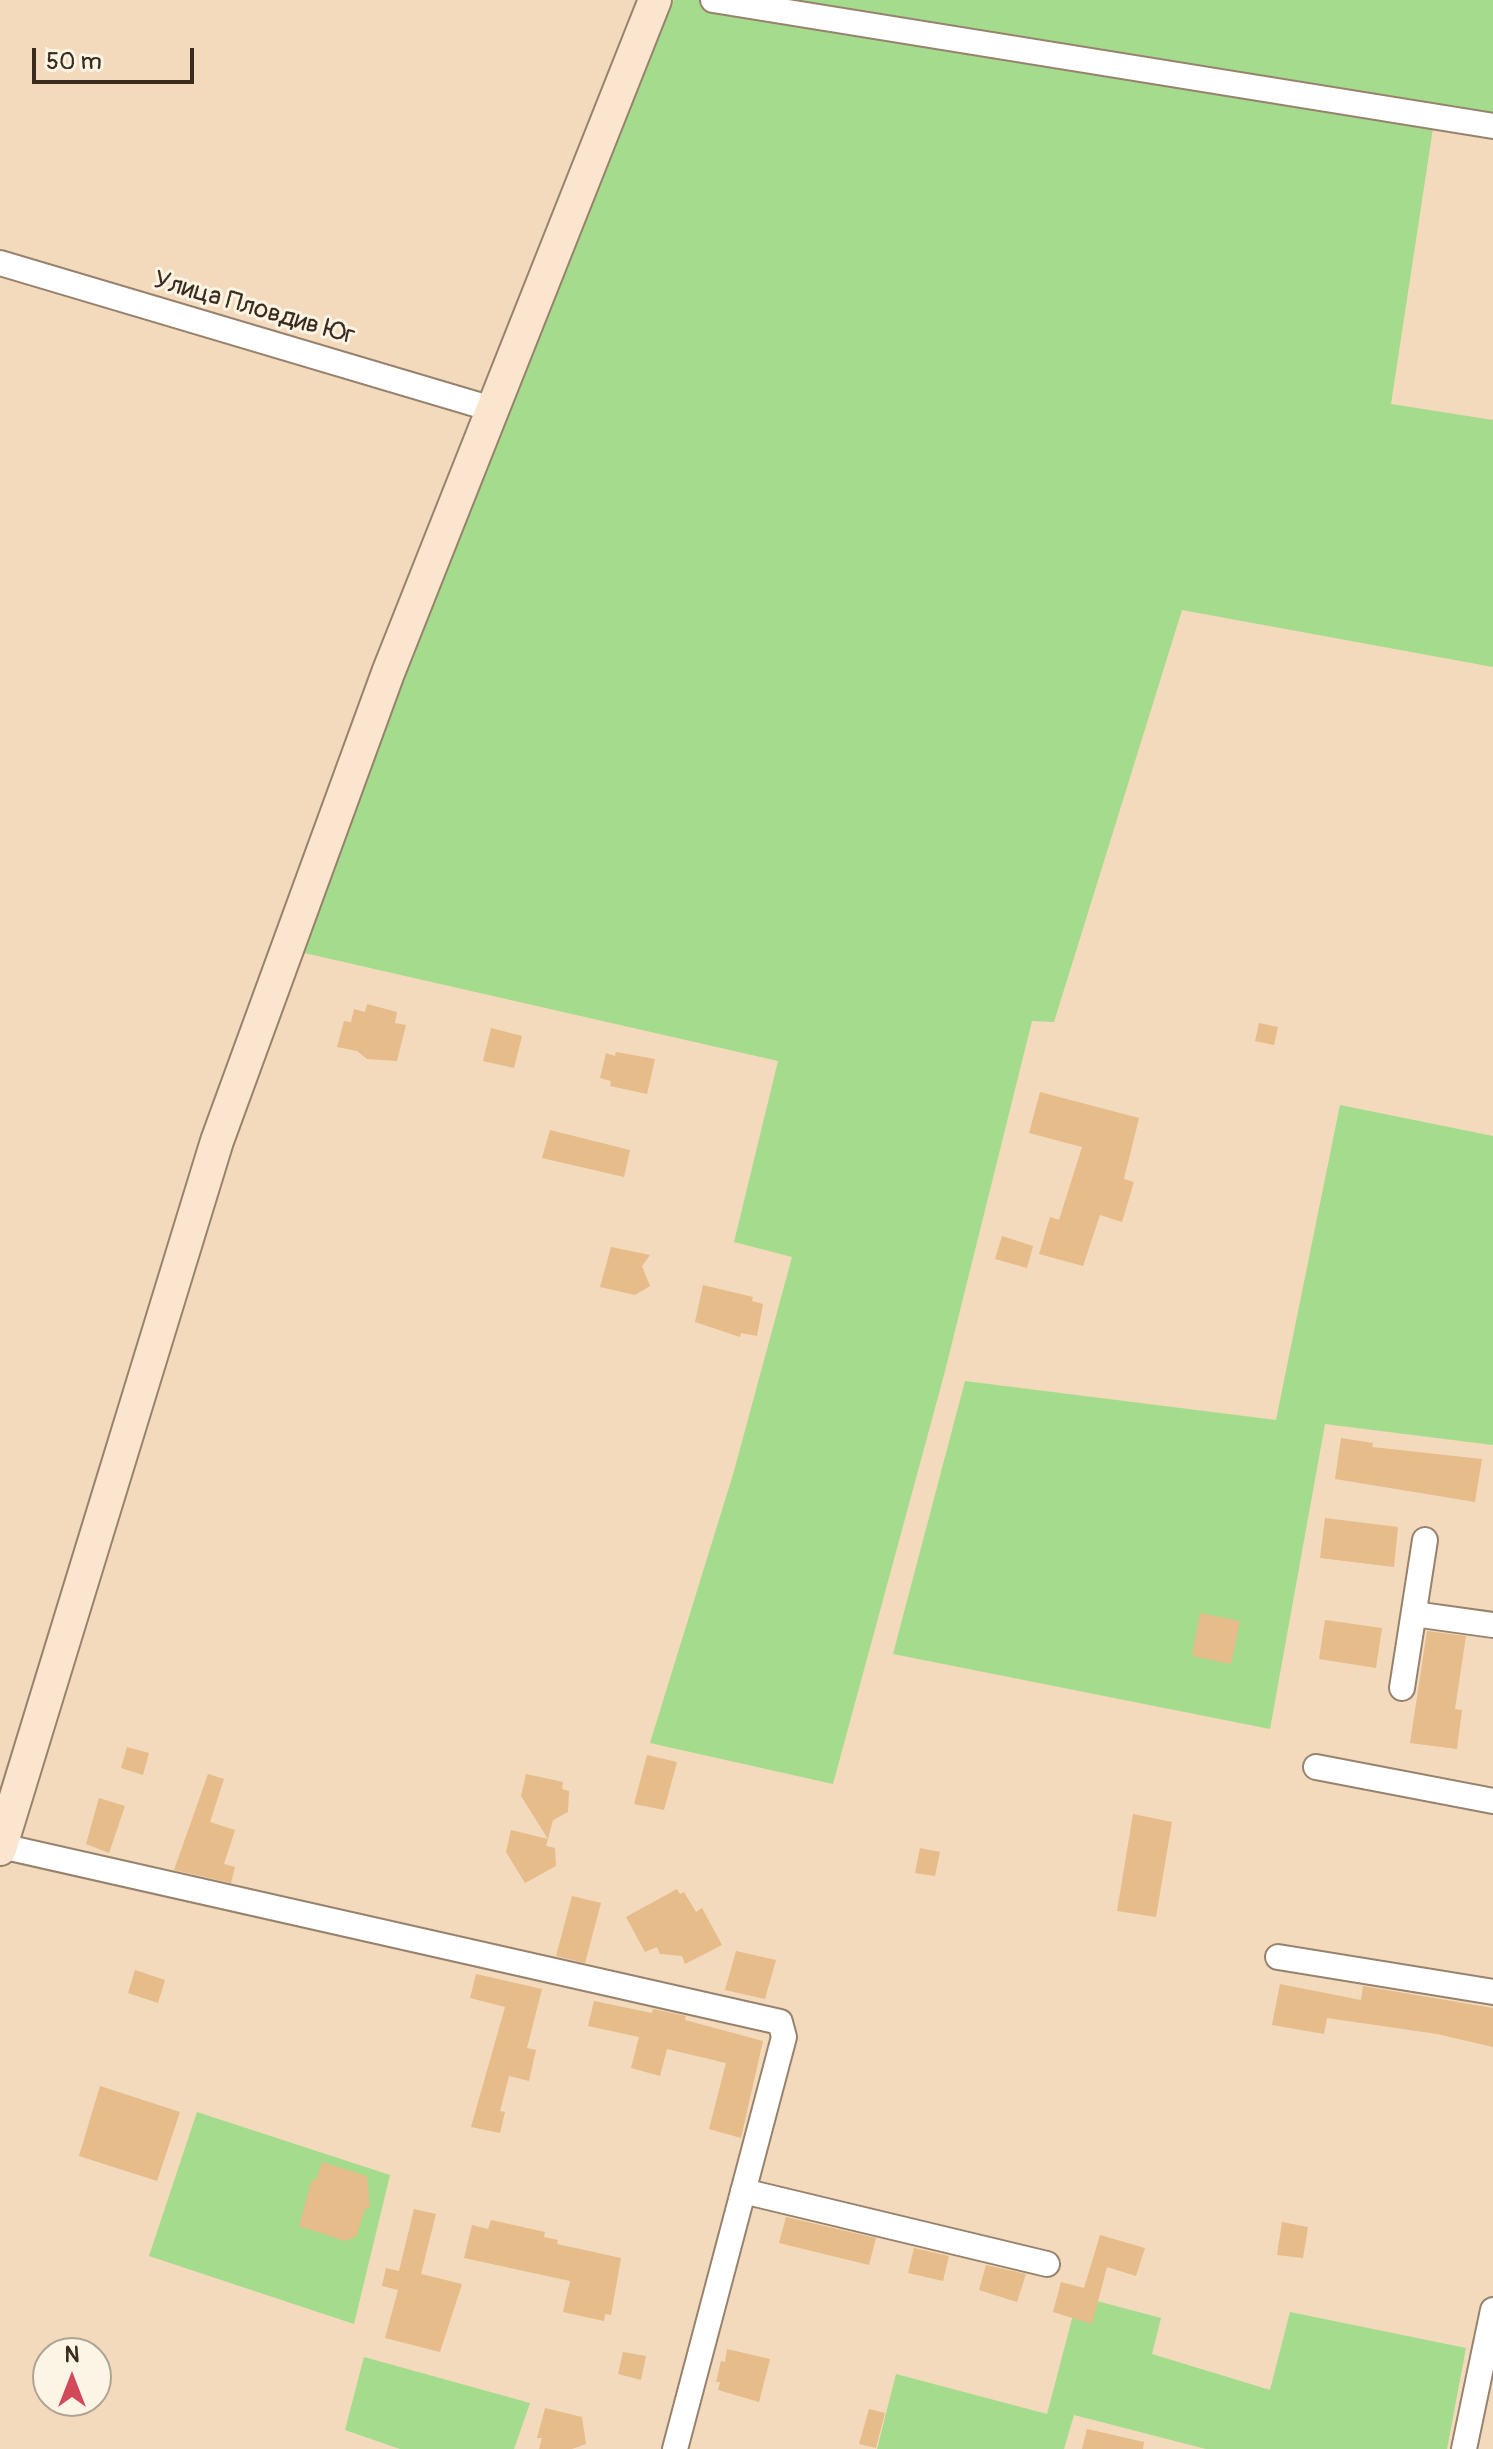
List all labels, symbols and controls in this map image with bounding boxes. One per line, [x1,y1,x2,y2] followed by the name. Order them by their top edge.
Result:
[36,32,198,82] scale bar
[46,47,102,76] text: 50 m
[150,265,358,353] street label: Улица Пловдив Юг
[32,2337,112,2417] north arrow
[65,2341,79,2369] text: N

